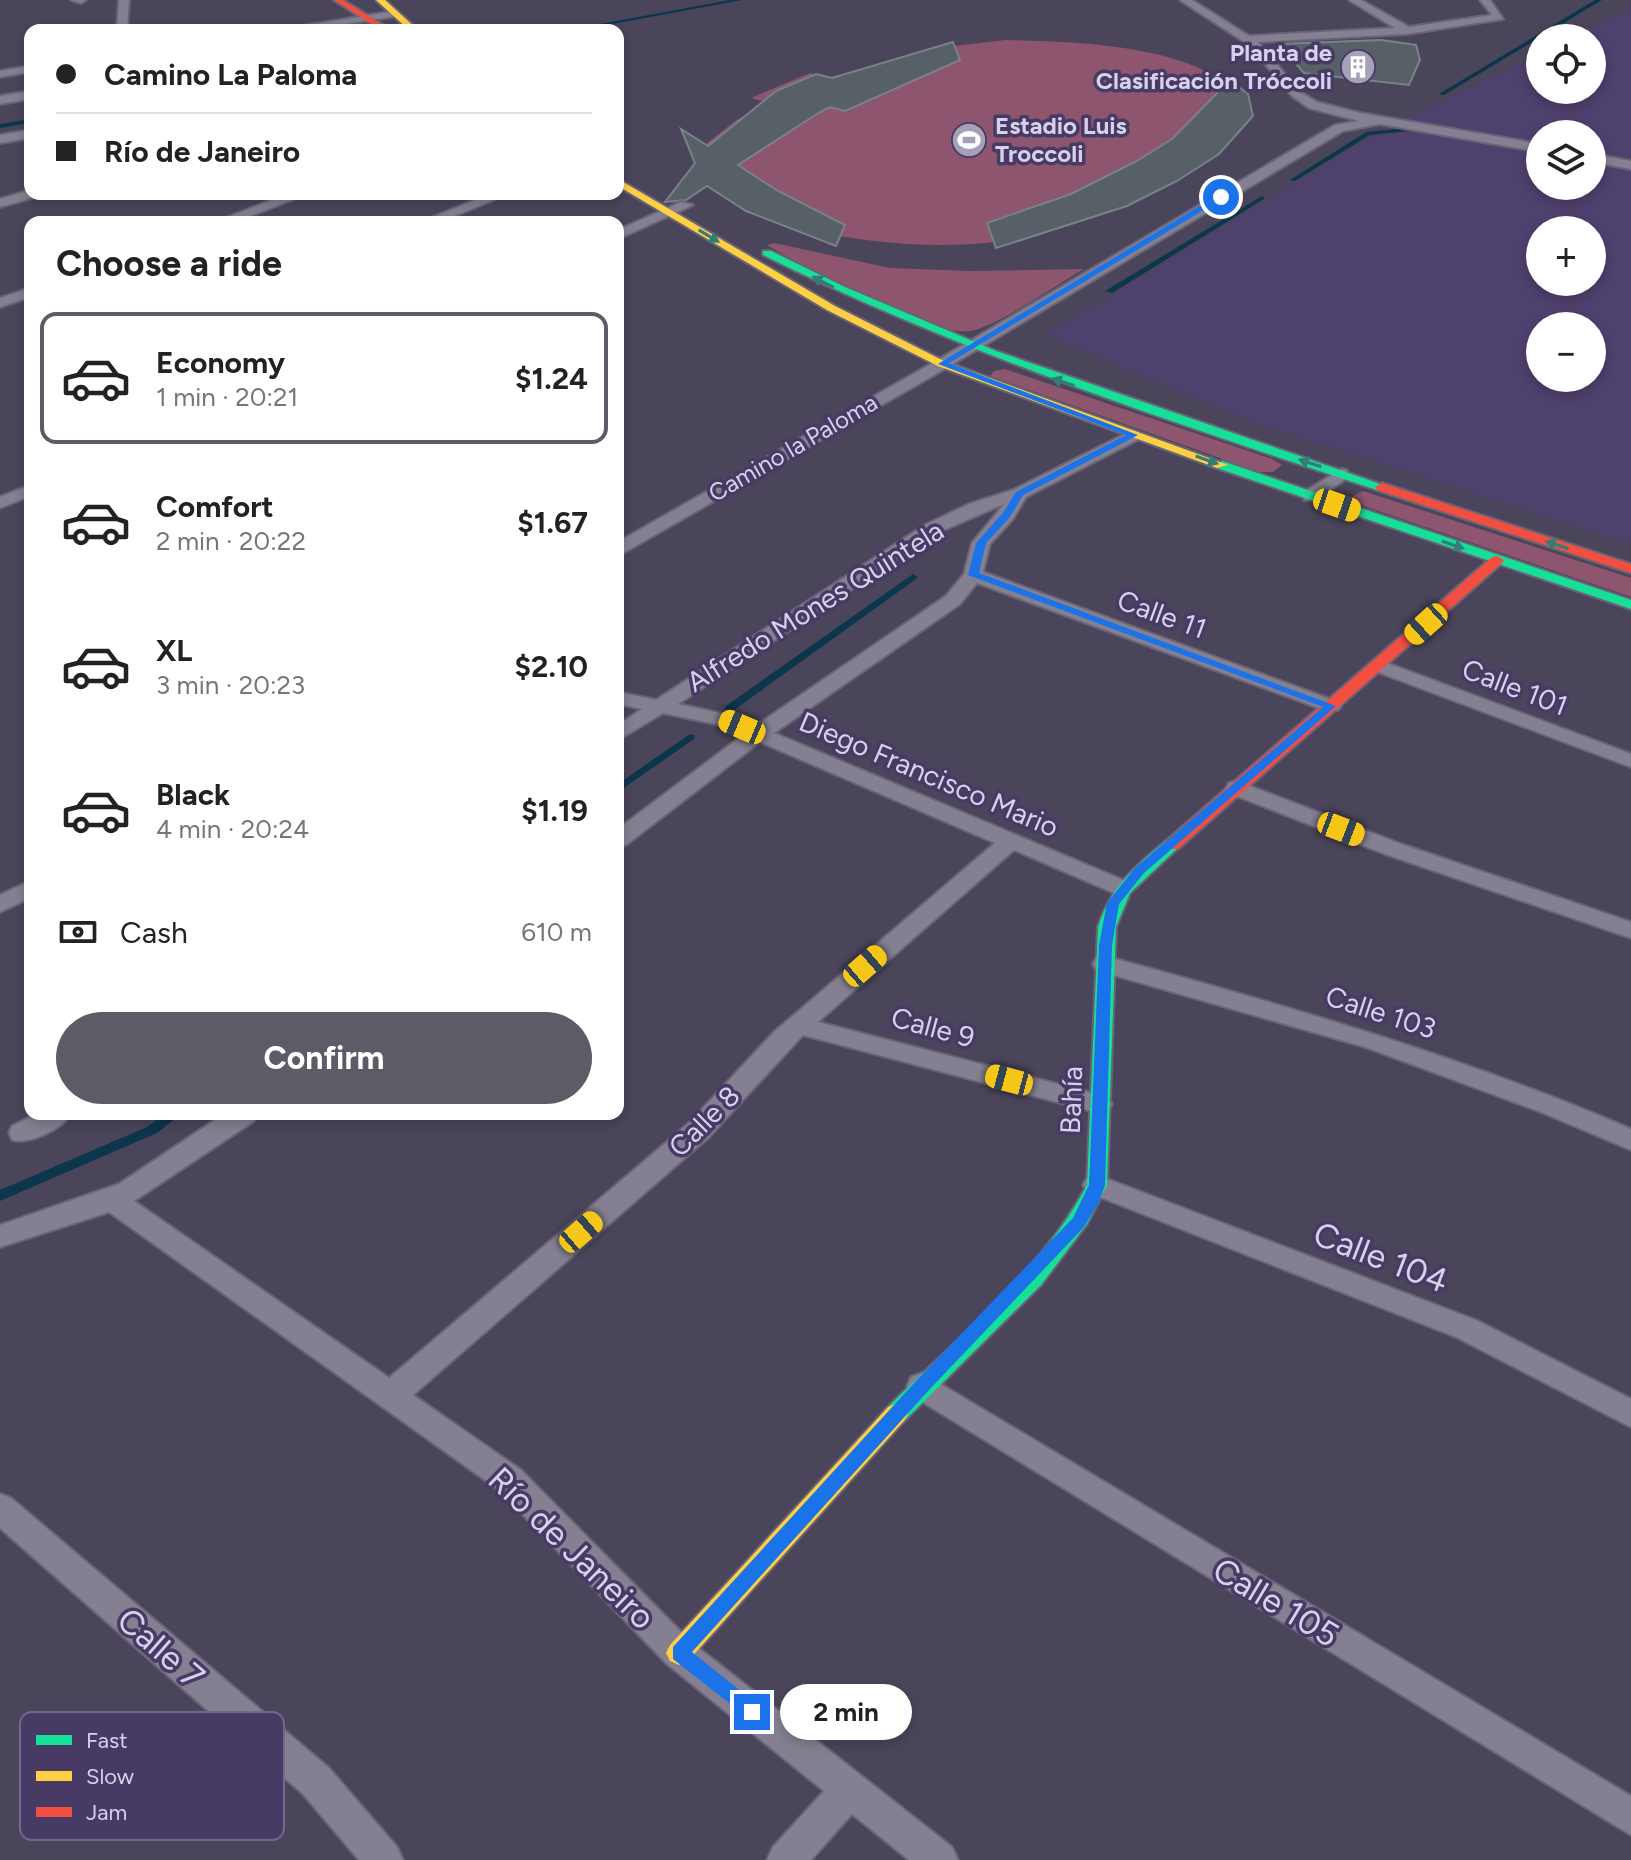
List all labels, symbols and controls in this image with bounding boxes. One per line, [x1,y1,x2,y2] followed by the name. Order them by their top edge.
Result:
[1526,24,1606,392] map controls
[1526,24,1606,104] button: locate
[1096,38,1332,95] place label: Planta de Clasificación Tróccoli
[1339,48,1377,86] building icon: Planta de Clasificación Tróccoli
[104,56,357,93] text: Camino La Paloma
[995,111,1127,168] place label: Estadio Luis Troccoli
[1526,120,1606,200] button: layers
[950,121,988,159] sports icon: Estadio Luis Troccoli
[104,133,300,170] text: Río de Janeiro
[1203,179,1239,215] route start
[1526,216,1606,296] button: +
[698,229,720,243] one-way arrow
[56,242,282,285] text: Choose a ride
[812,276,835,289] one-way arrow
[1526,312,1606,392] button: −
[60,342,132,414] icon: car
[156,344,285,381] text: Economy
[515,360,588,397] text: $1.24
[1051,375,1075,387] one-way arrow
[156,381,298,413] text: 1 min · 20:21
[703,388,882,508] street label: Camino la Paloma
[1195,455,1219,467] one-way arrow
[1298,457,1322,469] one-way arrow
[60,486,132,558] icon: car
[1310,486,1364,524] car
[156,488,274,525] text: Comfort
[517,504,588,541] text: $1.67
[680,513,950,699] street label: Alfredo Mones Quintela
[156,525,306,557] text: 2 min · 20:22
[1545,538,1569,550] one-way arrow
[1441,539,1465,551] one-way arrow
[1113,582,1211,646] street label: Calle 11
[1400,599,1452,649] car
[60,630,132,702] icon: car
[156,632,192,669] text: XL
[514,648,588,685] text: $2.10
[1458,651,1572,723] street label: Calle 101
[156,669,305,701] text: 3 min · 20:23
[794,704,1064,844] street label: Diego Francisco Mario
[715,707,769,747] car
[60,774,132,846] icon: car
[156,776,230,813] text: Black
[521,792,588,829] text: $1.19
[1314,809,1368,849] car
[156,813,309,845] text: 4 min · 20:24
[56,910,100,954] icon: cash
[120,914,188,951] text: Cash
[521,916,592,948] text: 610 m
[839,941,891,991] car
[1322,978,1440,1046] street label: Calle 103
[888,1000,978,1054] street label: Calle 9
[56,1012,592,1104] button: Confirm
[983,1062,1035,1098] car
[1053,1066,1089,1134] street label: Bahía
[662,1079,746,1163] street label: Calle 8
[555,1207,607,1257] car
[1308,1213,1454,1302] street label: Calle 104
[480,1459,663,1638] street label: Río de Janeiro
[1206,1549,1346,1656] street label: Calle 105
[109,1599,213,1697] street label: Calle 7
[780,1684,912,1740] callout: 2 min
[734,1694,770,1730] route end
[813,1696,879,1728] text: 2 min
[20,1712,284,1840] legend
[86,1727,128,1754] text: Fast
[86,1763,135,1790] text: Slow
[86,1799,127,1826] text: Jam

